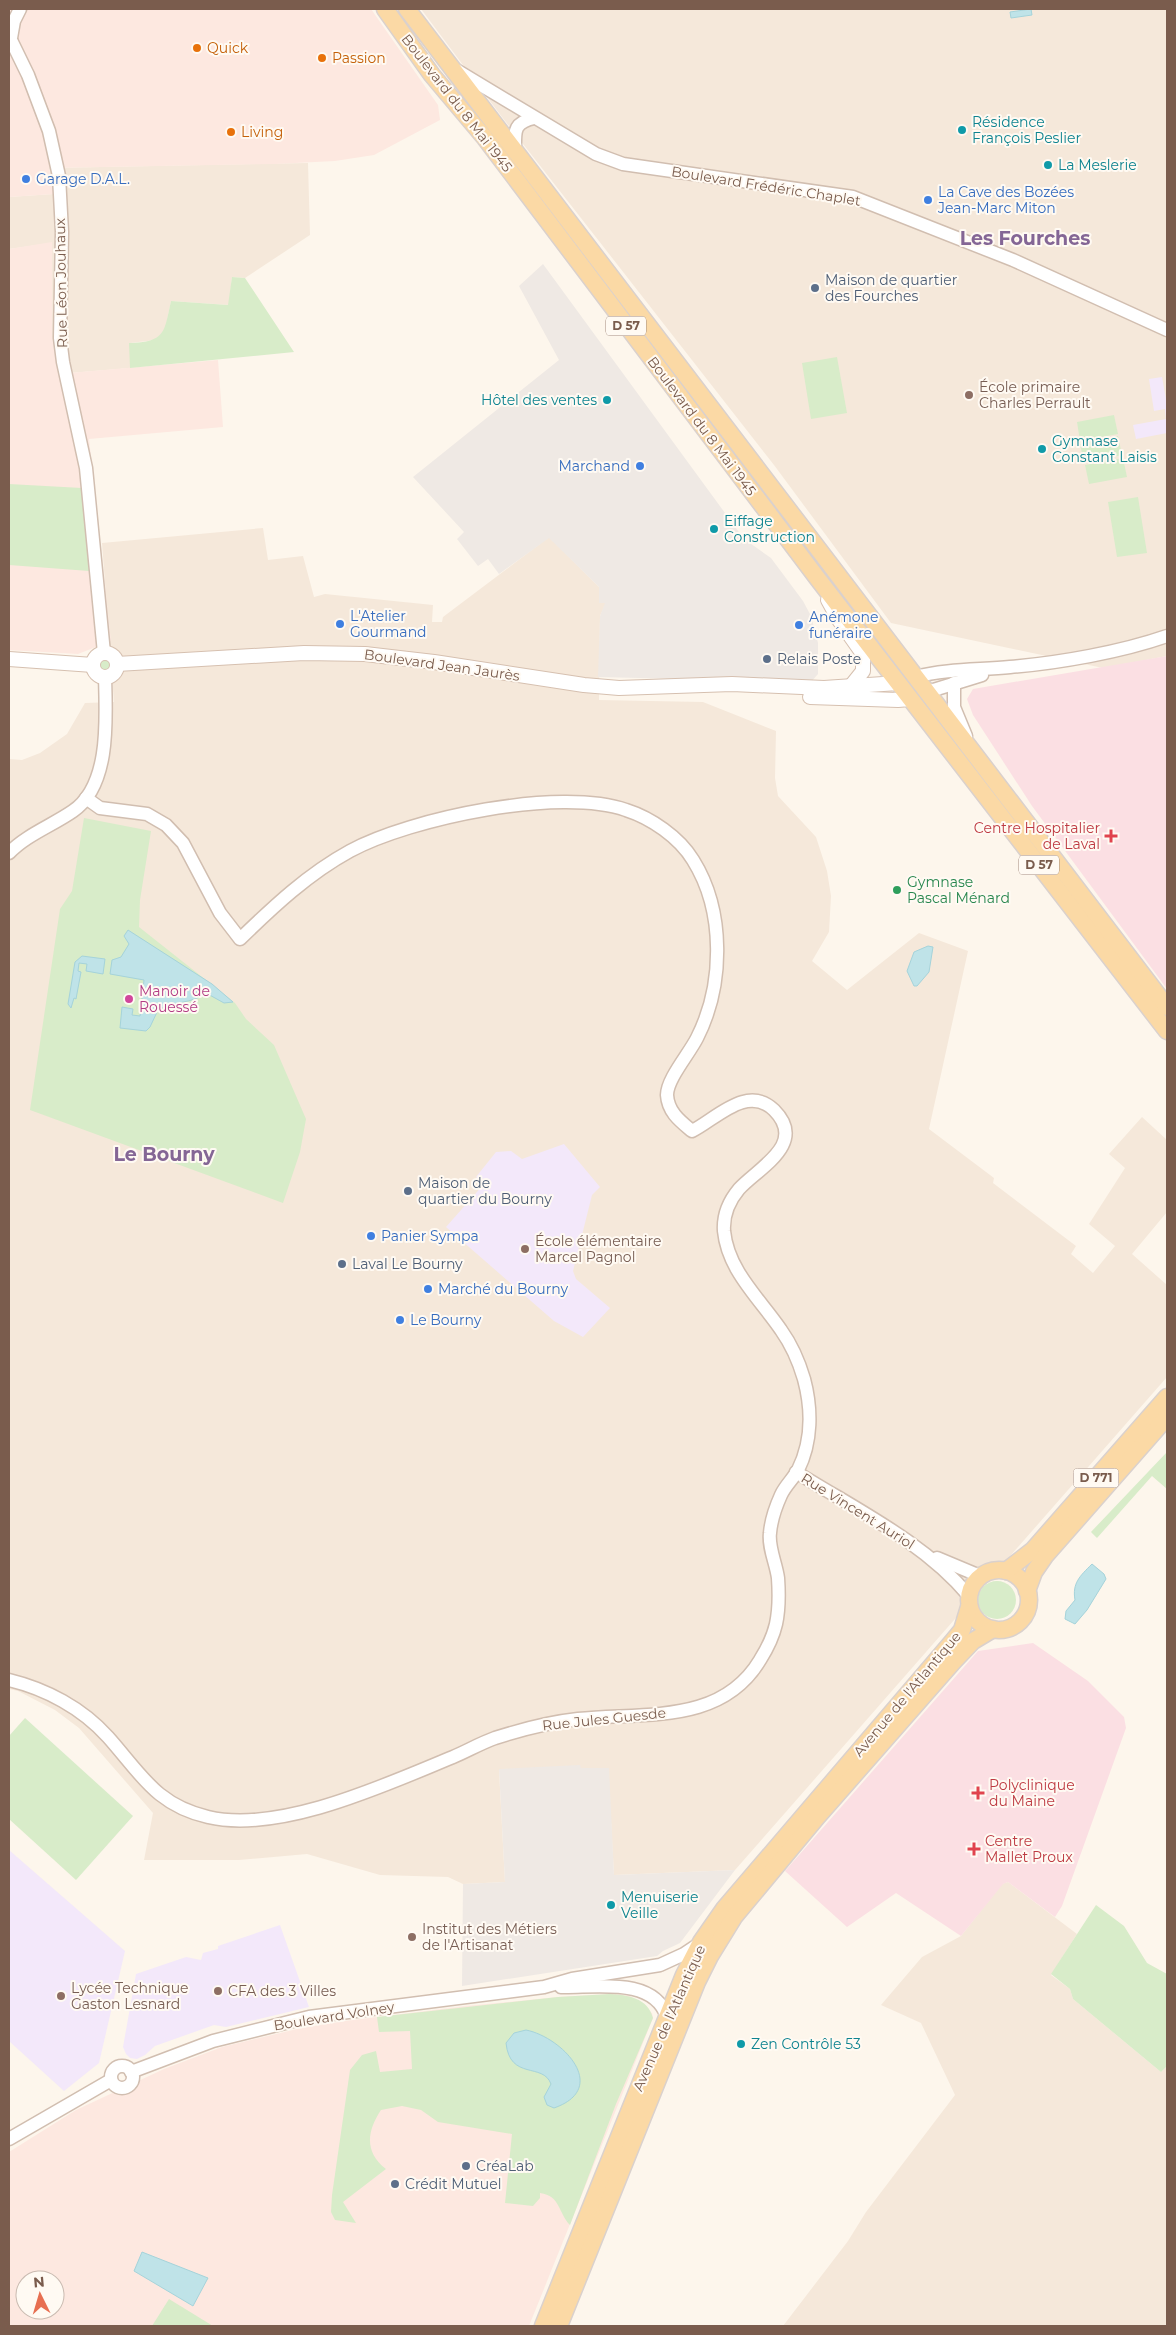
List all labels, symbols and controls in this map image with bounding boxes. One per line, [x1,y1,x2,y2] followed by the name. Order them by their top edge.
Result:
[398,30,516,176] street label: Boulevard du 8 Mai 1945
[207,39,249,57] place label: Quick
[191,42,203,54] marker: Quick
[332,49,386,67] place label: Passion
[316,52,328,64] marker: Passion
[972,113,1081,147] place label: Résidence François Peslier
[241,123,283,141] place label: Living
[956,124,968,136] marker: Résidence François Peslier
[225,126,237,138] marker: Living
[1058,156,1137,174] place label: La Meslerie
[1042,159,1054,171] marker: La Meslerie
[670,162,862,210] street label: Boulevard Frédéric Chaplet
[36,170,130,188] place label: Garage D.A.L.
[20,173,32,185] marker: Garage D.A.L.
[937,183,1074,217] place label: La Cave des Bozées Jean-Marc Miton
[922,194,934,206] marker: La Cave des Bozées Jean-Marc Miton
[51,217,71,348] street label: Rue Léon Jouhaux
[960,227,1090,250] district label: Les Fourches
[825,271,958,305] place label: Maison de quartier des Fourches
[809,282,821,294] marker: Maison de quartier des Fourches
[606,316,646,336] road number: D 57
[644,353,760,499] street label: Boulevard du 8 Mai 1945
[979,378,1091,412] place label: École primaire Charles Perrault
[963,389,975,401] marker: École primaire Charles Perrault
[481,391,597,409] place label: Hôtel des ventes
[601,394,613,406] marker: Hôtel des ventes
[1052,432,1157,466] place label: Gymnase Constant Laisis
[1036,443,1048,455] marker: Gymnase Constant Laisis
[558,457,630,475] place label: Marchand
[634,460,646,472] marker: Marchand
[724,512,815,546] place label: Eiffage Construction
[708,523,720,535] marker: Eiffage Construction
[350,607,427,641] place label: L'Atelier Gourmand
[809,608,879,642] place label: Anémone funéraire
[334,618,346,630] marker: L'Atelier Gourmand
[793,619,805,631] marker: Anémone funéraire
[363,645,521,685] street label: Boulevard Jean Jaurès
[777,650,861,668] place label: Relais Poste
[761,653,773,665] marker: Relais Poste
[974,819,1100,853] place label: Centre Hospitalier de Laval
[1104,829,1118,843] marker: Centre Hospitalier de Laval
[1019,856,1059,874] road number: D 57
[907,873,1010,907] place label: Gymnase Pascal Ménard
[891,884,903,896] marker: Gymnase Pascal Ménard
[139,982,210,1016] place label: Manoir de Rouessé
[123,993,135,1005] marker: Manoir de Rouessé
[113,1143,215,1166] district label: Le Bourny
[418,1174,552,1208] place label: Maison de quartier du Bourny
[402,1185,414,1197] marker: Maison de quartier du Bourny
[381,1227,479,1245] place label: Panier Sympa
[365,1230,377,1242] marker: Panier Sympa
[535,1232,661,1266] place label: École élémentaire Marcel Pagnol
[519,1243,531,1255] marker: École élémentaire Marcel Pagnol
[352,1255,463,1273] place label: Laval Le Bourny
[336,1258,348,1270] marker: Laval Le Bourny
[438,1280,568,1298] place label: Marché du Bourny
[422,1283,434,1295] marker: Marché du Bourny
[410,1311,482,1329] place label: Le Bourny
[394,1314,406,1326] marker: Le Bourny
[798,1469,918,1553] street label: Rue Vincent Auriol
[1074,1469,1118,1488] road number: D 771
[849,1628,965,1760] street label: Avenue de l'Atlantique
[541,1704,667,1734] street label: Rue Jules Guesde
[989,1776,1075,1810] place label: Polyclinique du Maine
[971,1786,985,1800] marker: Polyclinique du Maine
[985,1832,1073,1866] place label: Centre Mallet Proux
[967,1842,981,1856] marker: Centre Mallet Proux
[621,1888,698,1922] place label: Menuiserie Veille
[605,1899,617,1911] marker: Menuiserie Veille
[422,1920,557,1954] place label: Institut des Métiers de l'Artisanat
[406,1931,418,1943] marker: Institut des Métiers de l'Artisanat
[629,1942,709,2094] street label: Avenue de l'Atlantique
[71,1979,189,2013] place label: Lycée Technique Gaston Lesnard
[228,1982,336,2000] place label: CFA des 3 Villes
[212,1985,224,1997] marker: CFA des 3 Villes
[55,1990,67,2002] marker: Lycée Technique Gaston Lesnard
[272,1998,396,2034] street label: Boulevard Volney
[751,2035,861,2053] place label: Zen Contrôle 53
[735,2038,747,2050] marker: Zen Contrôle 53
[476,2157,534,2175] place label: CréaLab
[460,2160,472,2172] marker: CréaLab
[405,2175,501,2193] place label: Crédit Mutuel
[389,2178,401,2190] marker: Crédit Mutuel
[15,2270,65,2320] north arrow
[32,2273,45,2292] text: N

